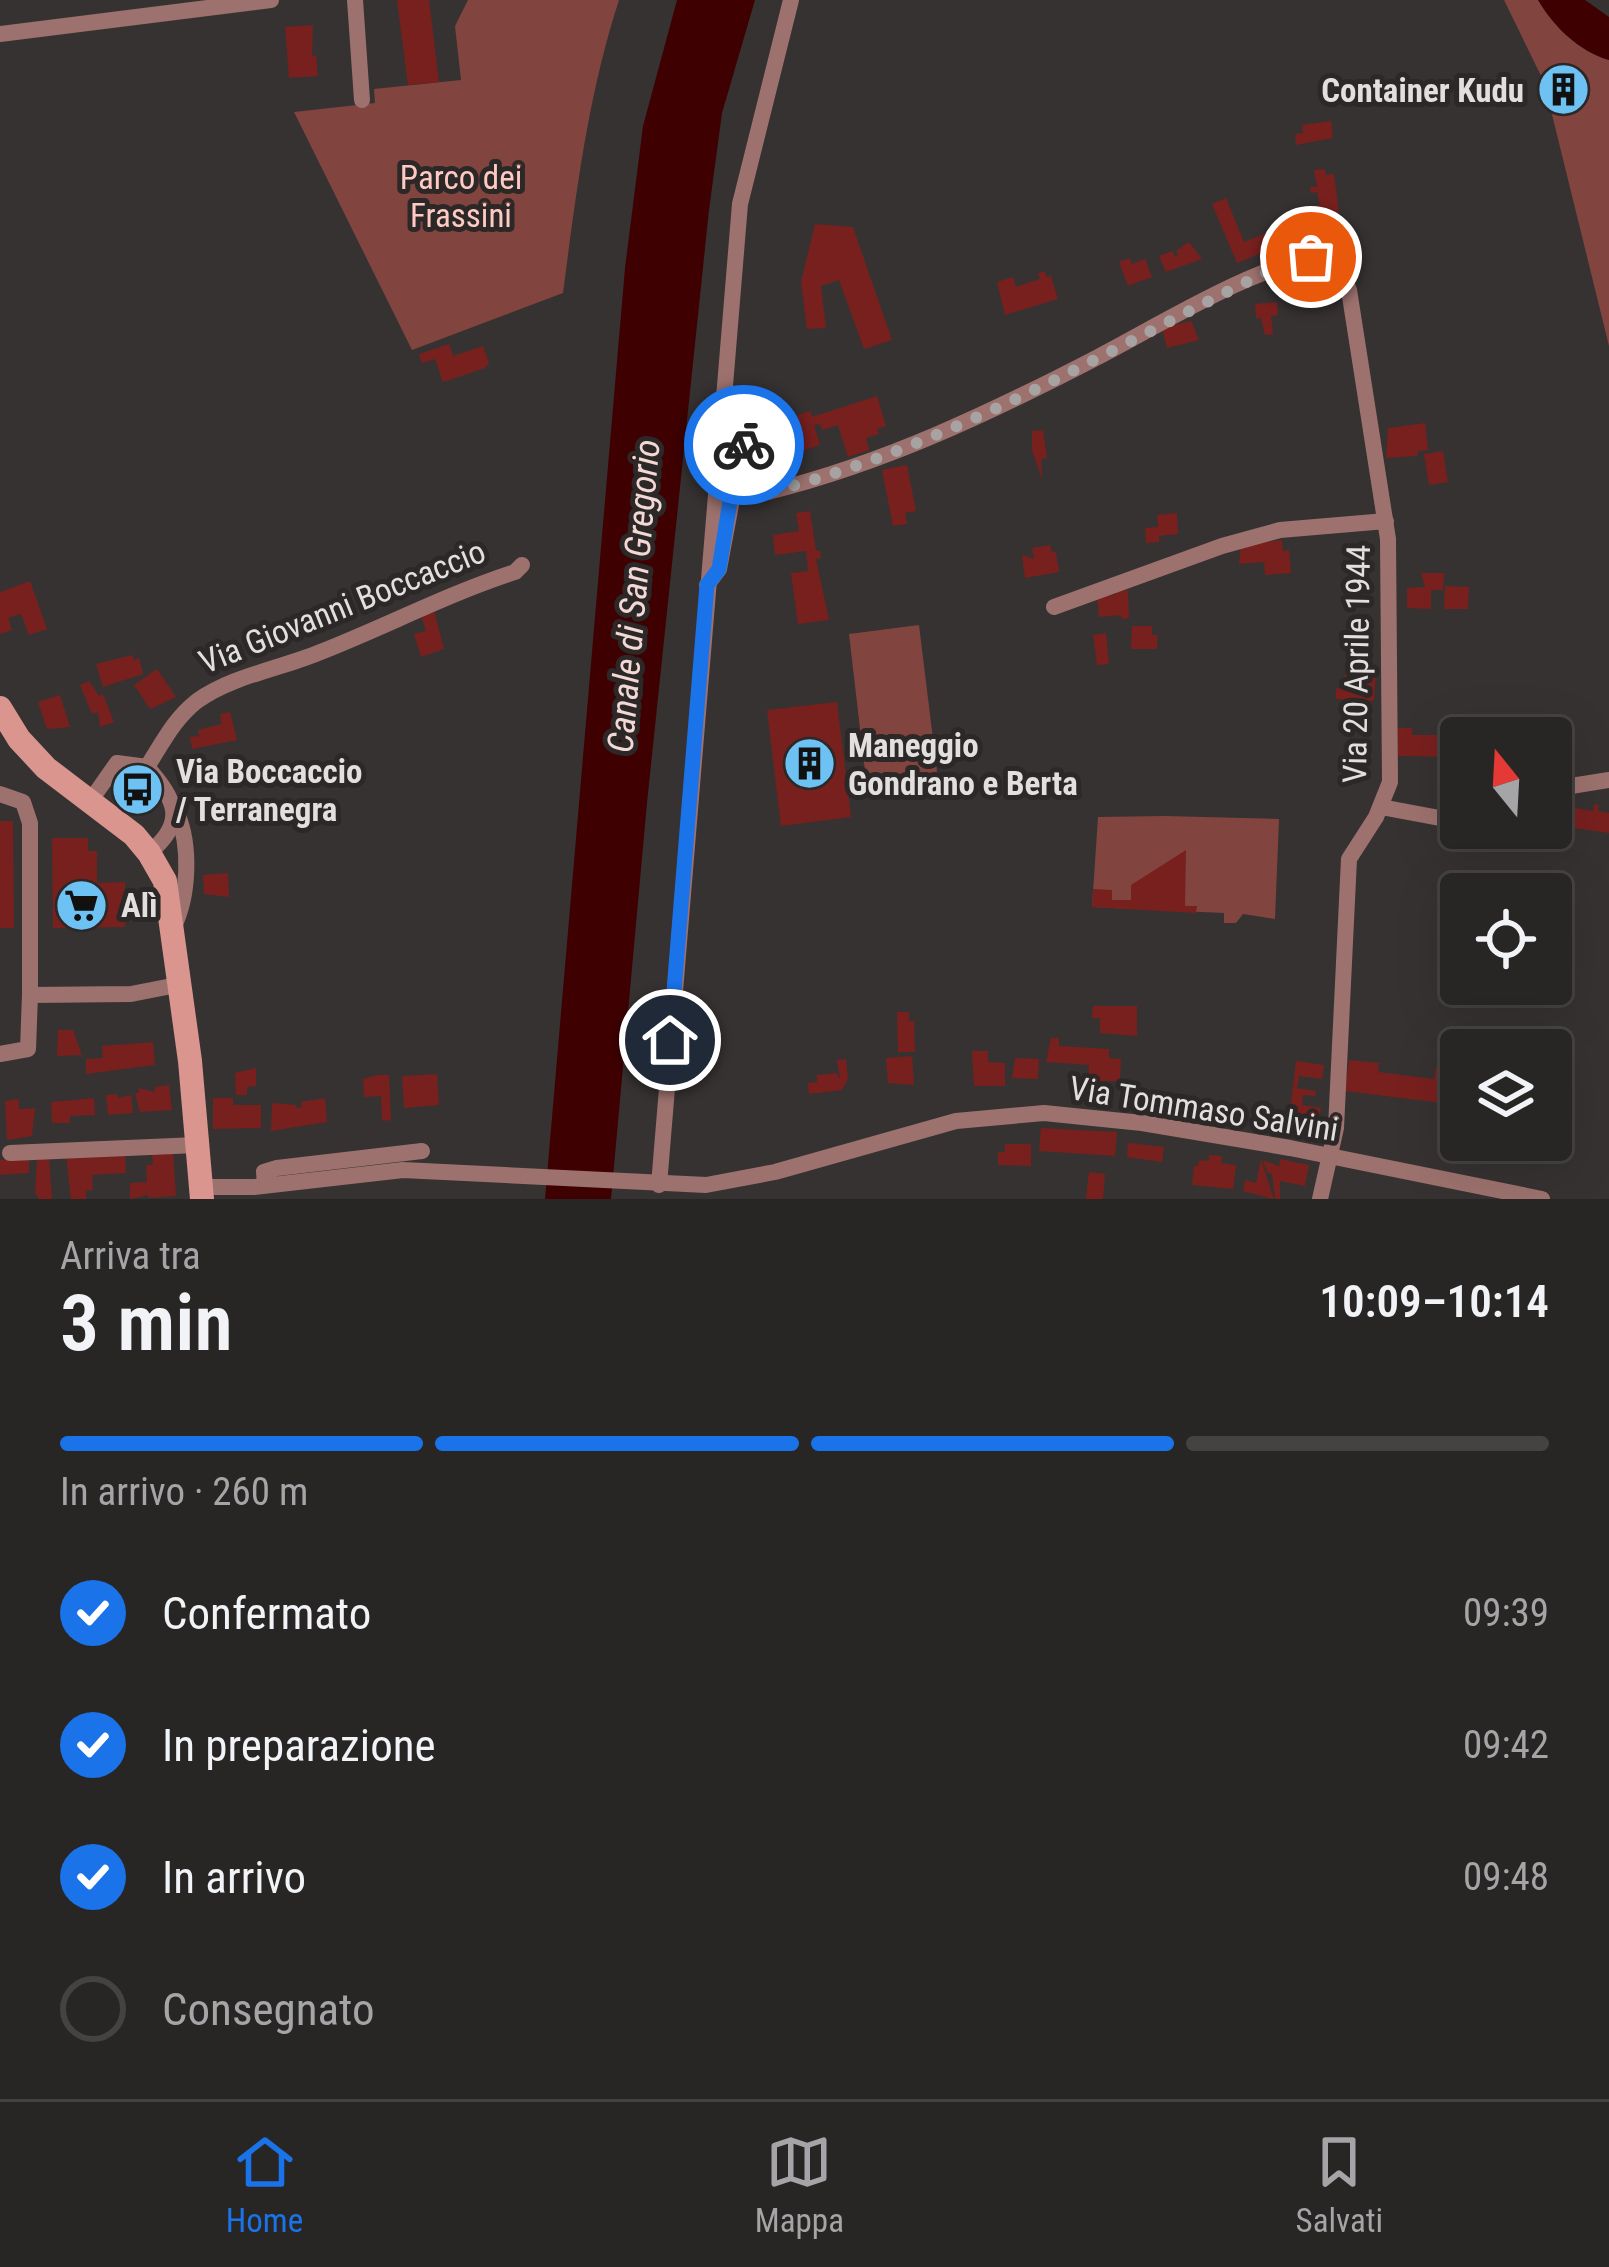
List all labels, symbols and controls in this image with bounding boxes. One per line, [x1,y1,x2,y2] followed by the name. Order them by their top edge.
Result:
[1535,62,1591,118] building icon: Container Kudu
[1321,71,1524,110] place label: Container Kudu
[400,158,522,235] park label: Parco dei Frassini
[1260,206,1362,308] pin
[1278,224,1344,290] icon: bag
[684,385,804,505] courier
[711,412,777,478] icon: bike
[599,438,669,755] water label: Canale di San Gregorio
[193,531,491,682] street label: Via Giovanni Boccaccio
[1335,545,1378,783] street label: Via 20 Aprile 1944
[1440,717,1572,849] north arrow
[1440,717,1572,1161] map controls
[848,726,1078,803] place label: Maneggio Gondrano e Berta
[781,736,837,792] building icon: Maneggio Gondrano e Berta
[175,752,362,829] place label: Via Boccaccio / Terranegra
[109,762,165,818] bus stop icon: Via Boccaccio / Terranegra
[1440,873,1572,1005] button: locate
[54,877,110,933] supermarket icon: Alì
[121,886,158,925] place label: Alì
[619,989,721,1091] pin
[637,1007,703,1073] icon: home
[1440,1029,1572,1161] button: layers
[1067,1068,1341,1149] street label: Via Tommaso Salvini
[60,1233,201,1279] text: Arriva tra
[1319,1275,1549,1328] text: 10:09–10:14
[60,1278,233,1369] text: 3 min
[60,1469,308,1515] text: In arrivo · 260 m
[60,1580,126,1646] icon: check
[162,1587,371,1640] text: Confermato
[1463,1590,1549,1636] text: 09:39
[60,1712,126,1778] icon: check
[162,1719,436,1772] text: In preparazione
[1463,1722,1549,1768] text: 09:42
[60,1844,126,1910] icon: check
[162,1851,306,1904] text: In arrivo
[1463,1854,1549,1900] text: 09:48
[162,1983,375,2036] text: Consegnato
[226,2129,303,2240] tab: Home
[755,2129,844,2240] tab: Mappa
[1296,2129,1383,2240] tab: Salvati

